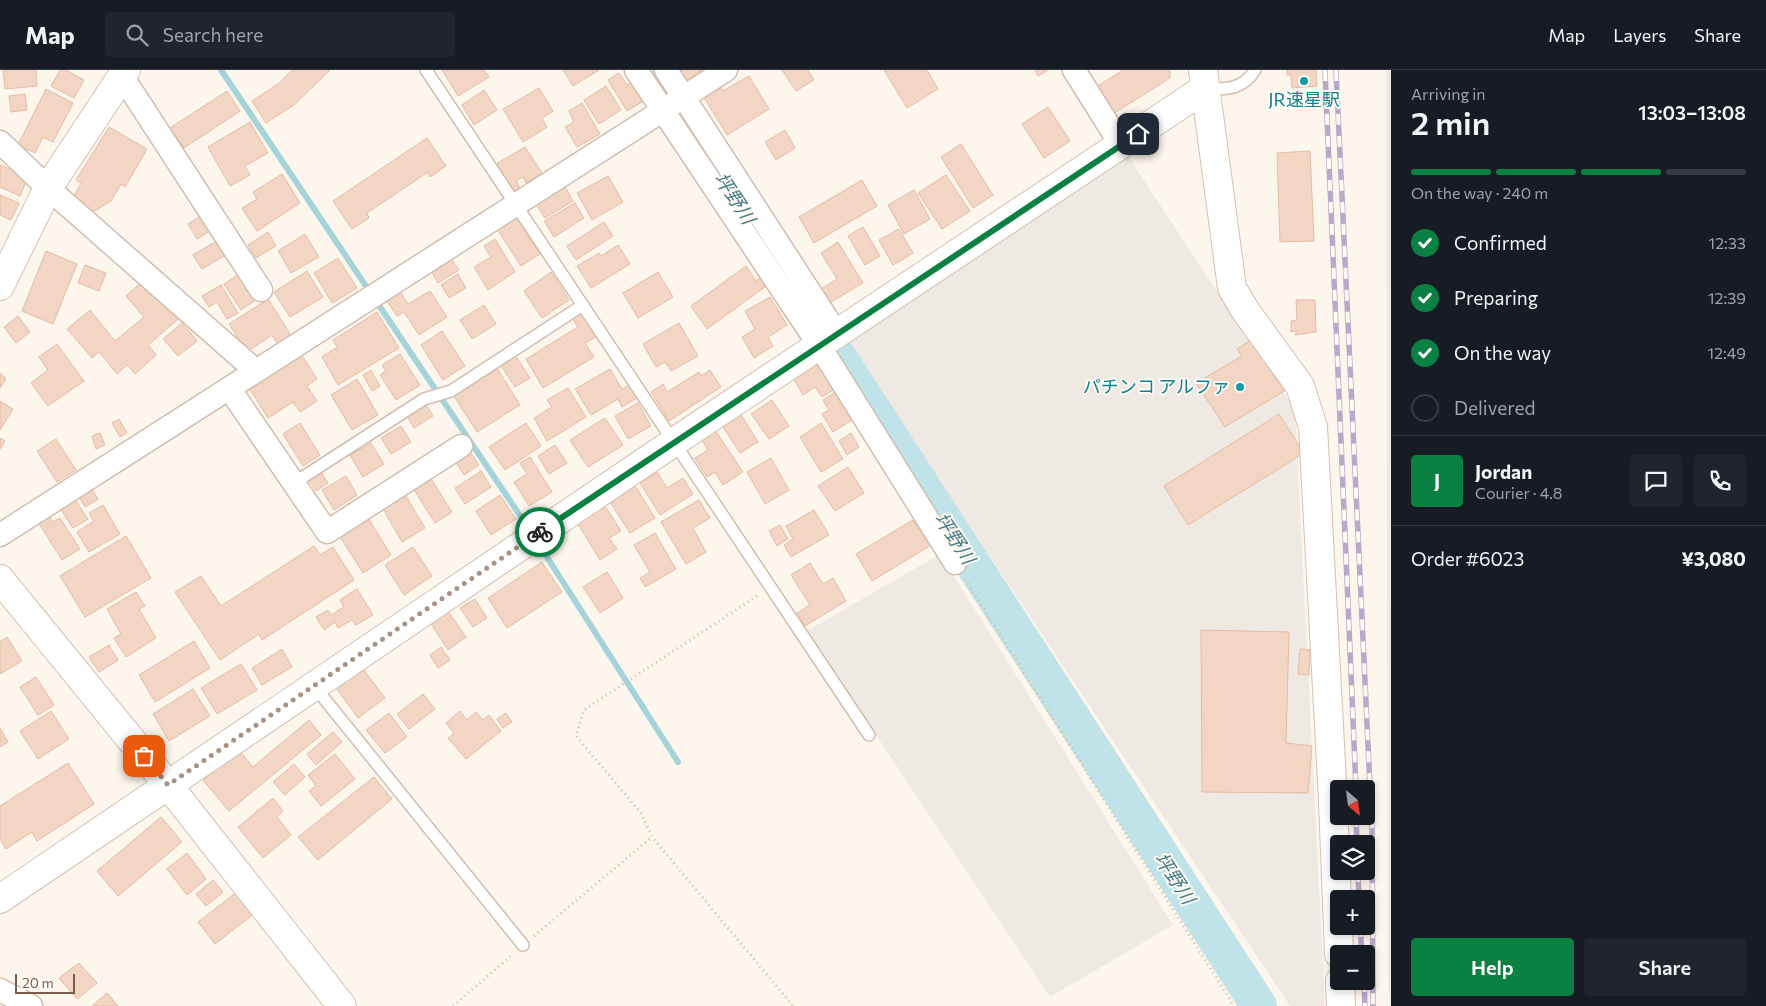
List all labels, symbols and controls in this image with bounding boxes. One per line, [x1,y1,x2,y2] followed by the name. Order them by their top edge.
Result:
[105,12,455,57] search box
[25,20,75,49] text: Map
[123,21,151,49] icon: search
[163,23,263,46] text: Search here
[1548,24,1585,46] text: Map
[1613,24,1666,46] text: Layers
[1694,24,1741,46] text: Share
[1298,75,1310,87] marker: JR速星駅
[1411,84,1485,103] text: Arriving in
[1268,88,1340,110] place label: JR速星駅
[1638,101,1746,124] text: 13:03–13:08
[1411,102,1490,142] text: 2 min
[1117,113,1159,155] pin
[1124,120,1152,148] icon: home
[710,168,762,230] water label: 坪野川
[1411,183,1548,202] text: On the way · 240 m
[1411,229,1439,257] icon: check
[1454,231,1547,254] text: Confirmed
[1708,233,1746,252] text: 12:33
[1411,284,1439,312] icon: check
[1454,286,1538,309] text: Preparing
[1708,288,1746,307] text: 12:39
[1411,339,1439,367] icon: check
[1454,341,1551,364] text: On the way
[1707,343,1746,362] text: 12:49
[1083,375,1230,397] place label: パチンコ アルファ
[1234,381,1246,393] marker: パチンコ アルファ
[1454,396,1535,419] text: Delivered
[1630,455,1682,507] button: chat
[1694,455,1746,507] button: phone
[1475,460,1532,483] text: Jordan
[1434,469,1440,492] text: J
[1475,483,1562,502] text: Courier · 4.8
[515,507,565,557] courier
[930,508,982,570] water label: 坪野川
[526,518,554,546] icon: bike
[1411,547,1524,570] text: Order #6023
[1681,547,1746,570] text: ¥3,080
[123,735,165,777] pin
[130,742,158,770] icon: bag
[1330,780,1375,825] north arrow
[1330,780,1375,990] map controls
[1330,835,1375,880] button: layers
[1150,848,1202,910] water label: 坪野川
[1330,890,1375,935] button: +
[1411,938,1574,996] button: Help
[1584,938,1746,996] button: Share
[1330,945,1375,990] button: −
[15,971,75,994] scale bar
[22,974,54,991] text: 20 m

